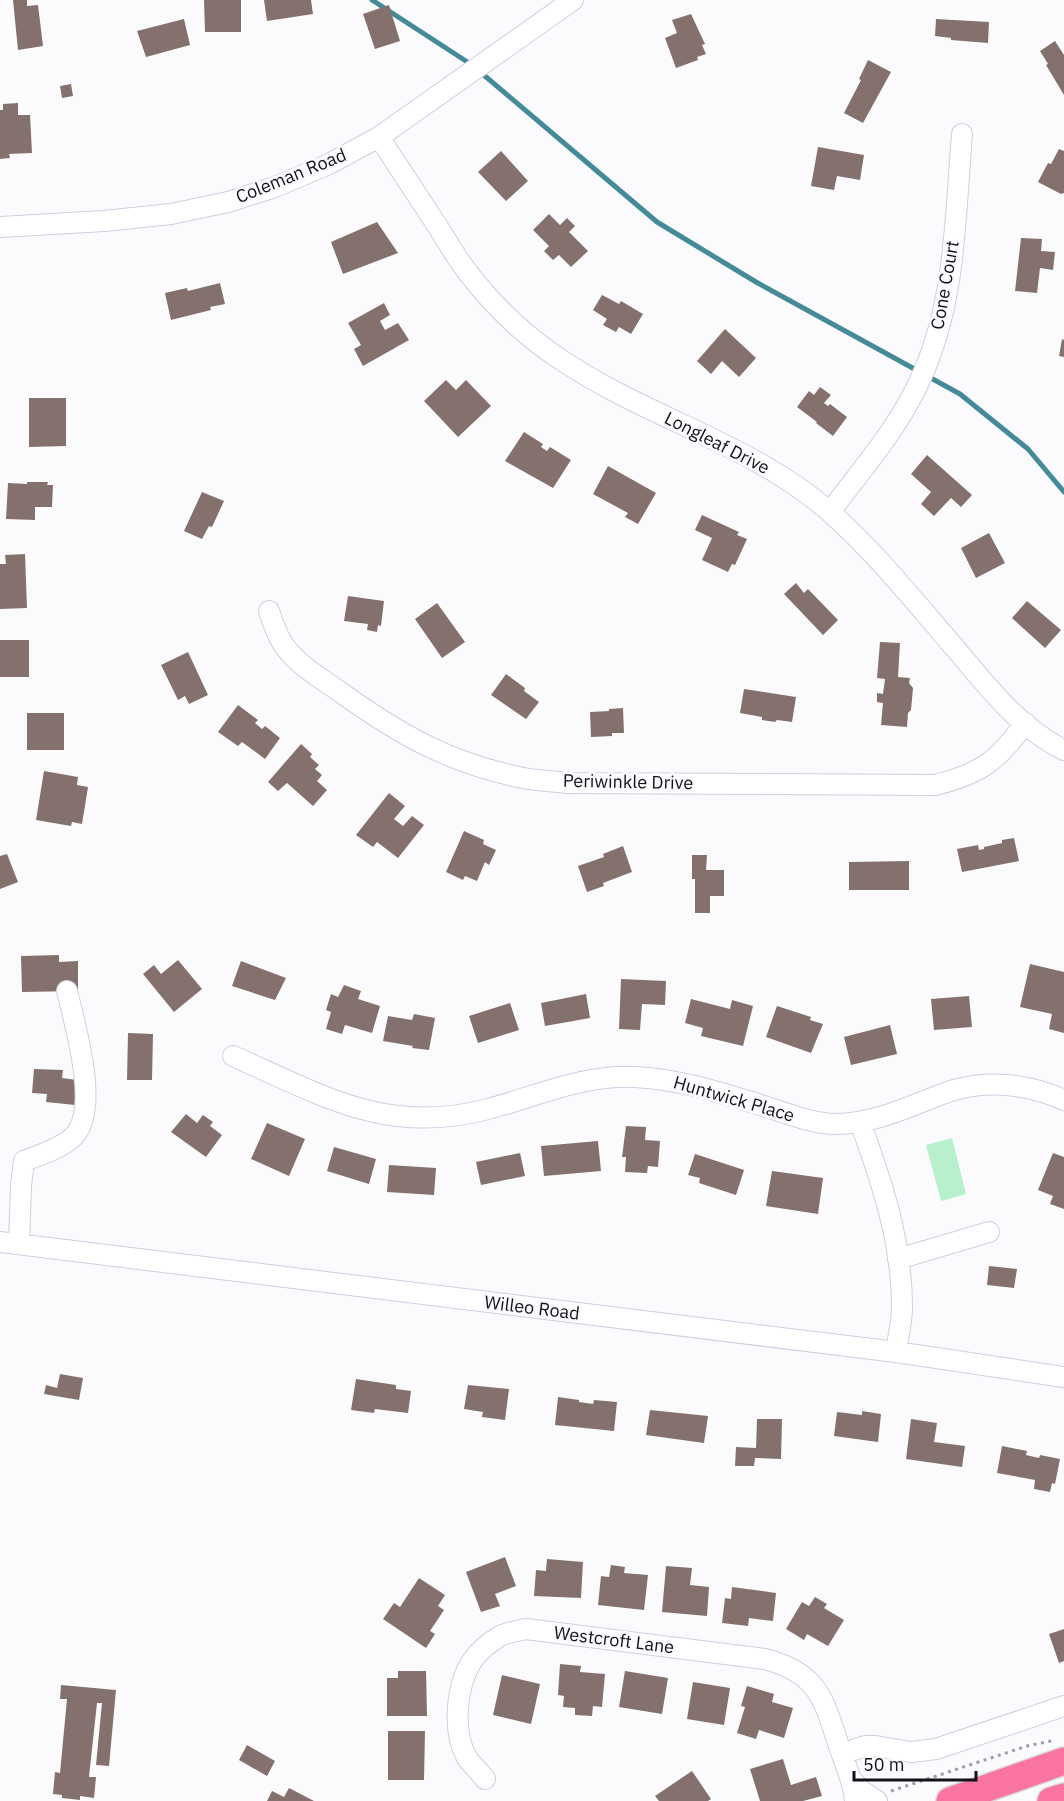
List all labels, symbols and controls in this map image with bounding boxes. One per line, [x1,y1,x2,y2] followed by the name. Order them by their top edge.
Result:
[232,143,349,208] street label: Coleman Road
[925,239,964,331] street label: Cone Court
[661,406,774,479] street label: Longleaf Drive
[563,769,694,794] street label: Periwinkle Drive
[671,1070,797,1127] street label: Huntwick Place
[483,1290,581,1325] street label: Willeo Road
[553,1621,676,1658] street label: Westcroft Lane
[854,1744,976,1782] scale bar
[863,1753,905,1776] text: 50 m

